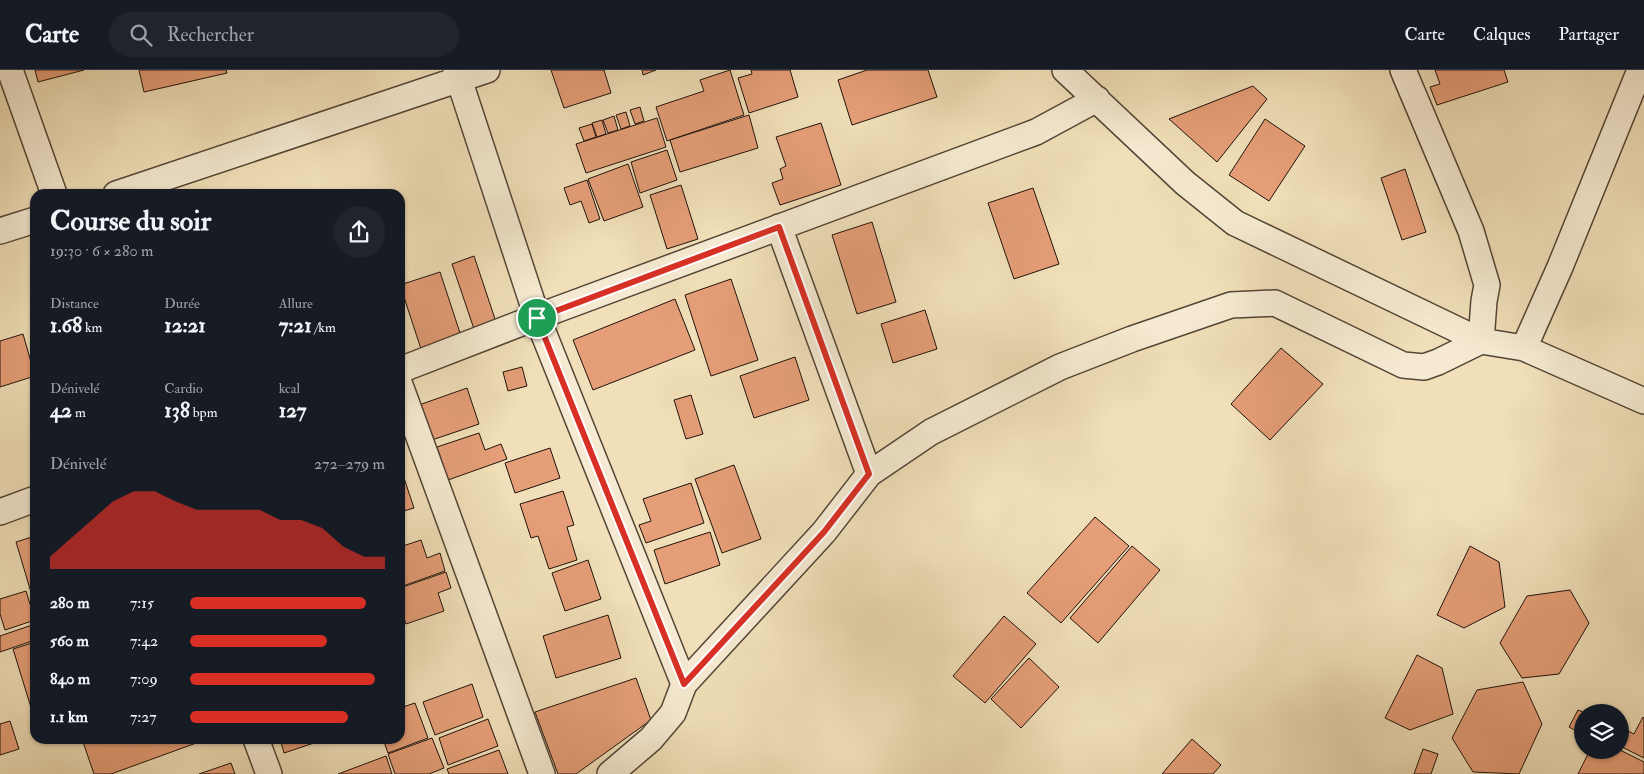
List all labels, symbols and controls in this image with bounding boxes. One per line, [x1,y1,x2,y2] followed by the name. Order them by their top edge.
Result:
[109,12,459,57] search box
[25,19,79,50] text: Carte
[127,21,155,49] icon: search
[167,23,254,47] text: Rechercher
[1404,23,1445,46] text: Carte
[1473,23,1530,46] text: Calques
[1558,23,1619,46] text: Partager
[50,204,211,239] text: Course du soir
[333,206,385,258] button: share
[50,241,153,261] text: 19:30 · 6 × 280 m
[50,295,99,312] text: Distance
[164,295,200,312] text: Durée
[279,295,313,312] text: Allure
[516,297,558,339] pin
[523,304,551,332] icon: arrive
[50,312,82,339] text: 1.68
[164,312,206,339] text: 12:21
[279,312,312,339] text: 7:21
[82,319,102,336] text: km
[312,319,336,336] text: /km
[50,380,99,397] text: Dénivelé
[164,380,203,397] text: Cardio
[279,380,300,397] text: kcal
[50,397,72,424] text: 42
[164,397,190,424] text: 138
[279,397,306,424] text: 127
[72,404,86,421] text: m
[190,404,218,421] text: bpm
[50,454,106,474] text: Dénivelé
[314,454,385,474] text: 272–279 m
[50,593,90,613] text: 280 m
[130,593,154,613] text: 7:15
[50,631,89,651] text: 560 m
[130,631,158,651] text: 7:42
[50,669,90,689] text: 840 m
[130,669,158,689] text: 7:09
[1574,704,1629,759] map controls
[1574,704,1629,759] button: layers
[50,707,88,727] text: 1.1 km
[130,707,157,727] text: 7:27

